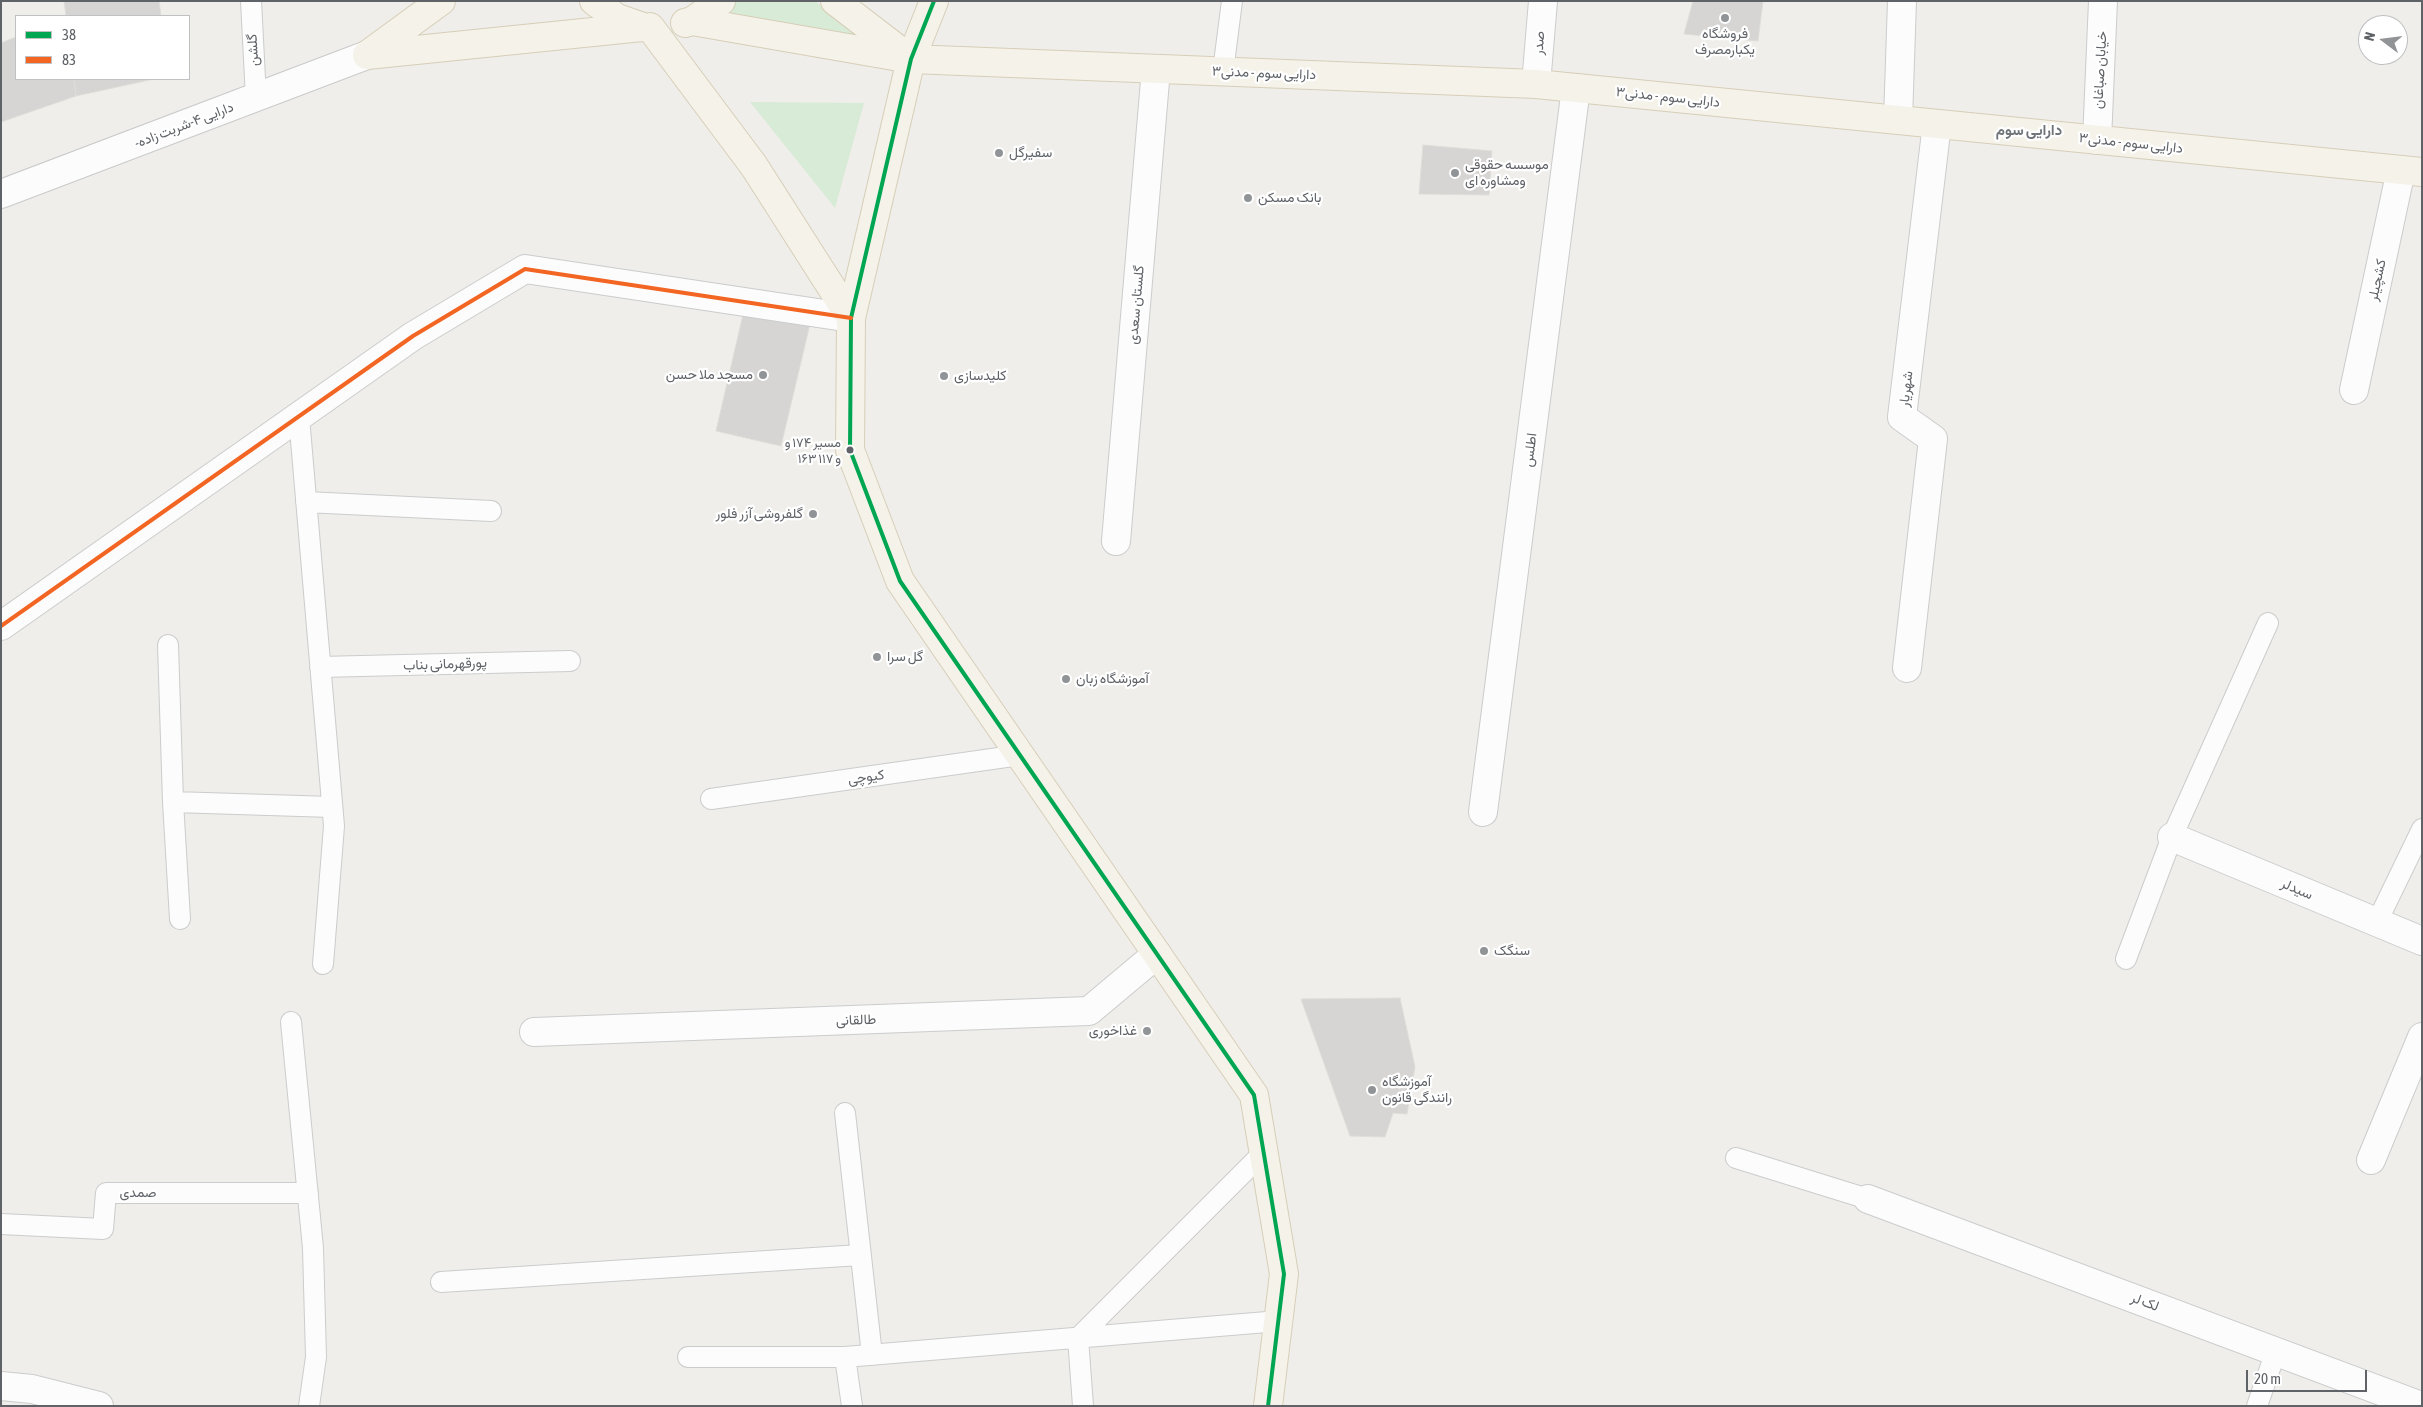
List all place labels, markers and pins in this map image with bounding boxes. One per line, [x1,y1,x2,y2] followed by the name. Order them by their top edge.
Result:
[1719,12,1731,24] marker: فروشگاه یکبارمصرف
[1695,26,1755,58] place label: فروشگاه یکبارمصرف
[1009,145,1052,161] place label: سفیرگل
[993,147,1005,159] marker: سفیرگل
[1465,157,1549,190] place label: موسسه حقوقی ومشاوره ای
[1449,167,1461,179] marker: موسسه حقوقی ومشاوره ای
[1258,190,1321,206] place label: بانک مسکن
[1242,192,1254,204] marker: بانک مسکن
[666,367,753,383] place label: مسجد ملا حسن
[954,368,1007,384] place label: کلیدسازی
[757,369,769,381] marker: مسجد ملا حسن
[938,370,950,382] marker: کلیدسازی
[785,435,841,466] place label: مسیر ۱۷۴ و ۱۶۳ و ۱۱۷
[845,445,855,455] marker: مسیر ۱۷۴ و ۱۶۳ و ۱۱۷
[715,506,803,522] place label: گلفروشی آزر فلور
[807,508,819,520] marker: گلفروشی آزر فلور
[887,649,923,665] place label: گل سرا
[871,651,883,663] marker: گل سرا
[1076,671,1149,687] place label: آموزشگاه زبان
[1060,673,1072,685] marker: آموزشگاه زبان
[1494,943,1530,959] place label: سنگک
[1478,945,1490,957] marker: سنگک
[1089,1023,1137,1039] place label: غذاخوری
[1141,1025,1153,1037] marker: غذاخوری
[1382,1074,1452,1106] place label: آموزشگاه رانندگی قانون
[1366,1084,1378,1096] marker: آموزشگاه رانندگی قانون

